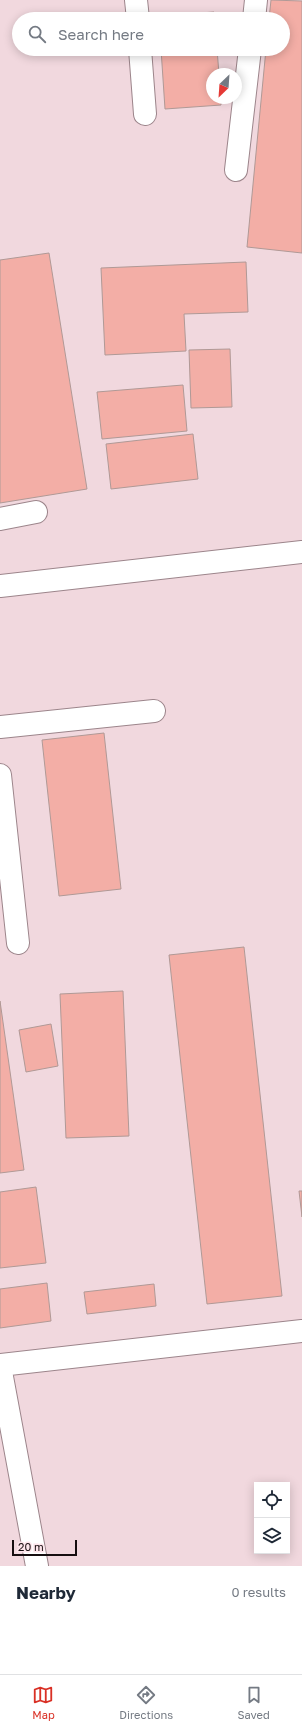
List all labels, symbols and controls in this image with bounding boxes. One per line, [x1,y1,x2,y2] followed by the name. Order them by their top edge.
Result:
[12,12,290,56] search box
[26,23,48,45] icon: search
[58,25,144,43] text: Search here
[206,68,242,104] north arrow
[254,1482,290,1554] map controls
[254,1482,290,1518] button: locate
[254,1518,290,1554] button: layers
[12,1538,77,1557] scale bar
[18,1540,44,1553] text: 20 m
[16,1582,76,1603] text: Nearby
[231,1584,286,1600] text: 0 results
[32,1684,55,1721] tab: Map
[119,1684,173,1721] tab: Directions
[238,1684,270,1721] tab: Saved

